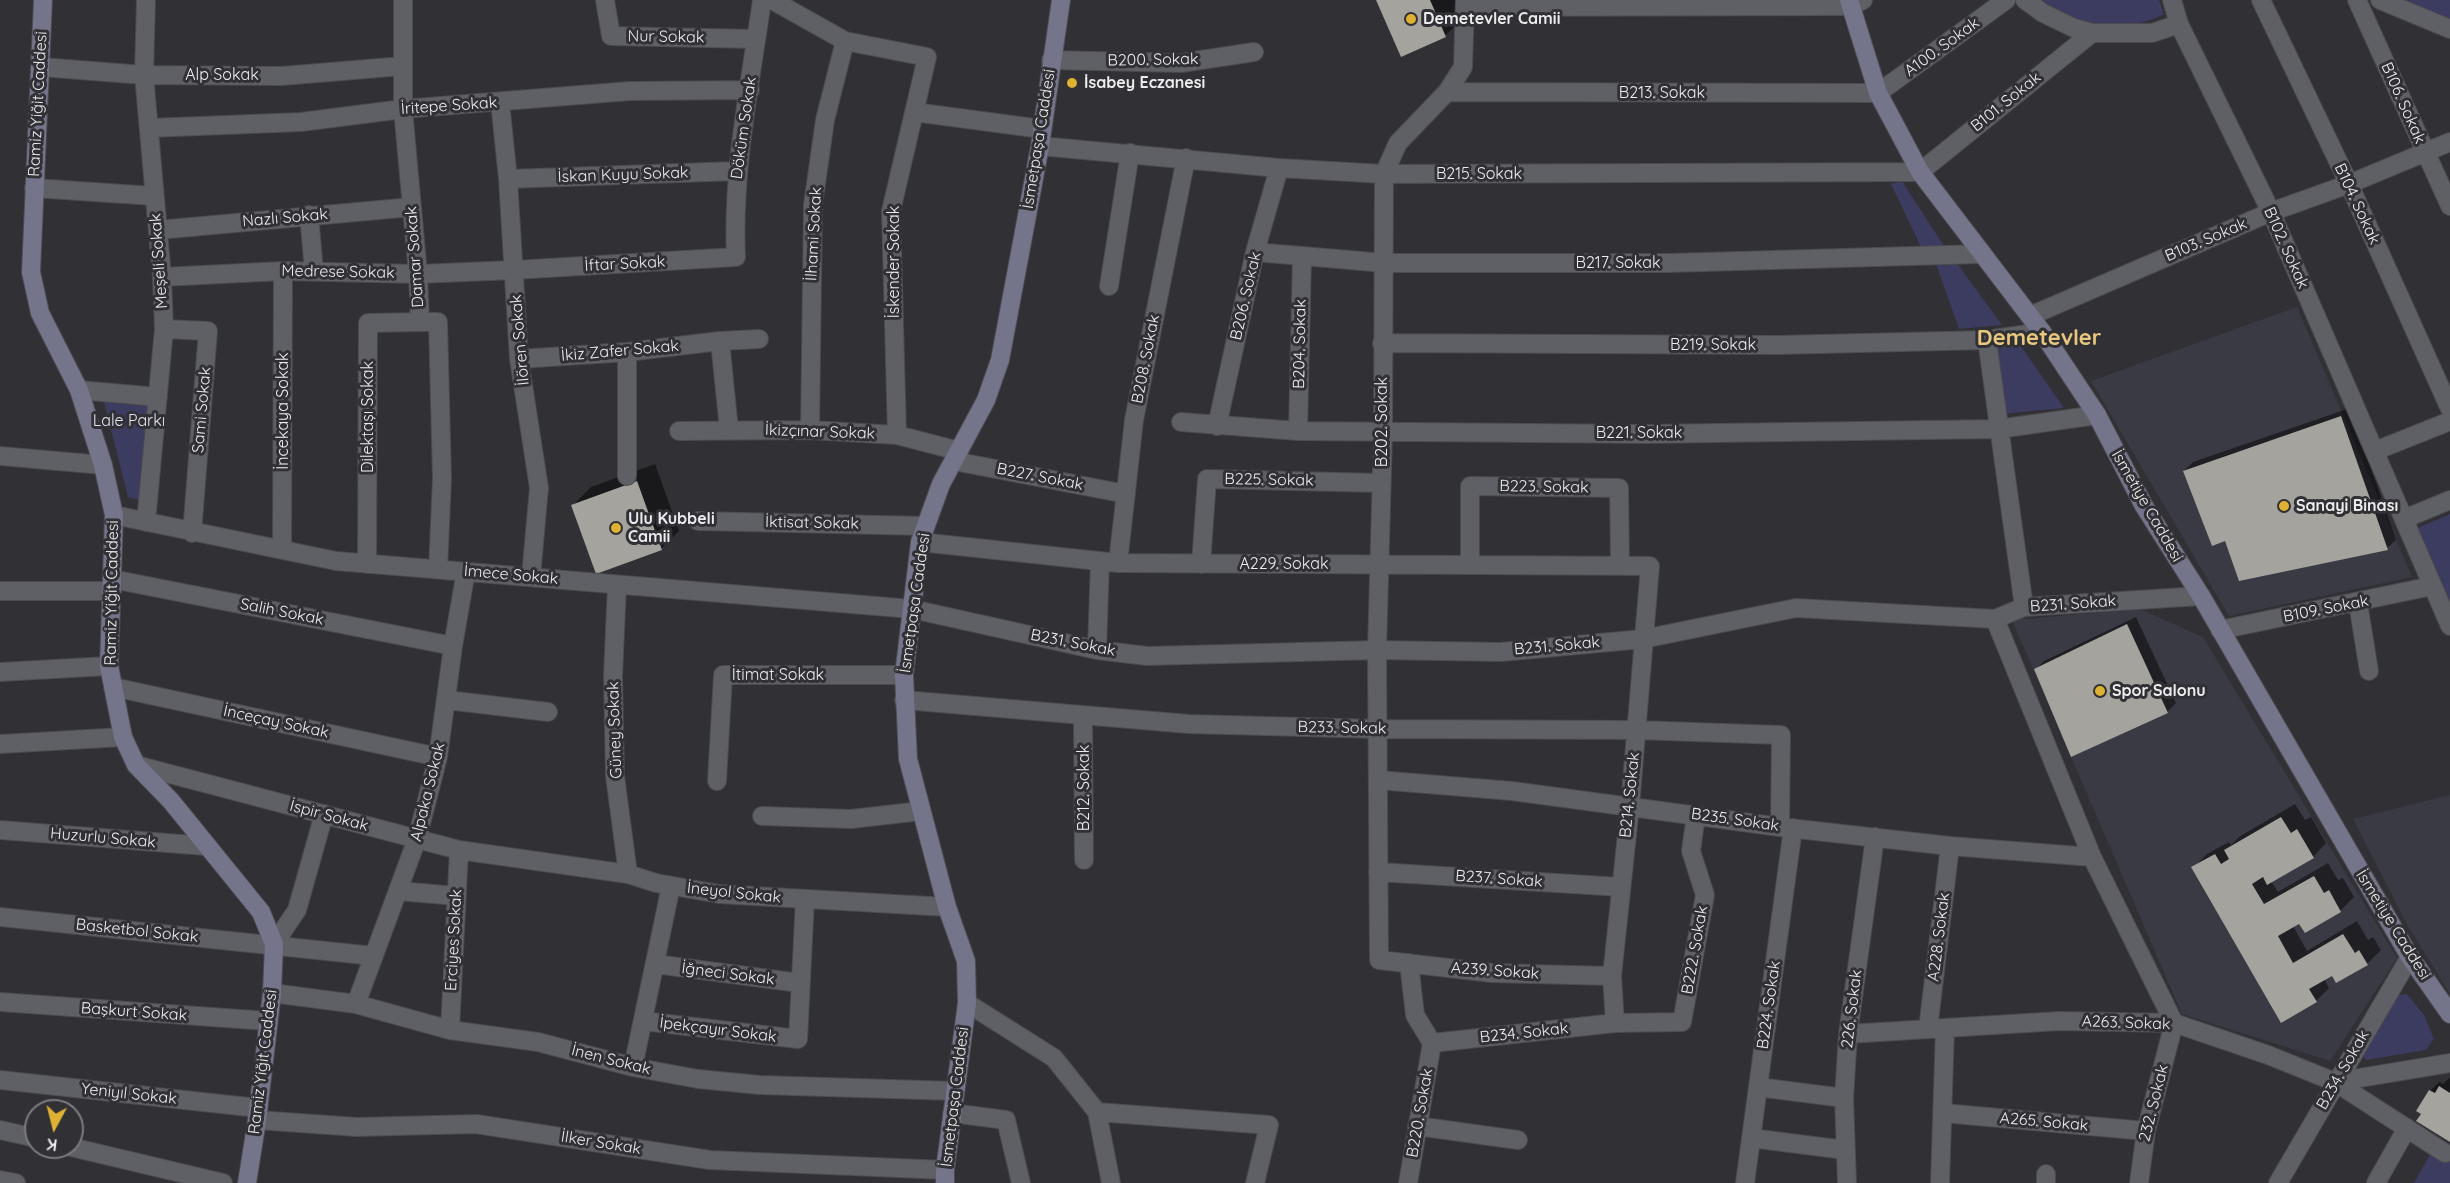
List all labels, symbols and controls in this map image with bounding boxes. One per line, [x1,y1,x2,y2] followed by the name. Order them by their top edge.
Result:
[1423,9,1560,29] place label: Demetevler Camii
[1404,12,1418,26] marker: Demetevler Camii
[1901,13,1983,81] street label: A100. Sokak
[627,27,705,47] street label: Nur Sokak
[25,31,51,177] street label: Ramiz Yiğit Caddesi
[1107,50,1199,70] street label: B200. Sokak
[2377,59,2429,147] street label: B106. Sokak
[185,65,259,85] street label: Alp Sokak
[1018,68,1060,210] street label: İsmetpaşa Caddesi
[1967,68,2045,136] street label: B101. Sokak
[1084,73,1205,93] place label: İsabey Eczanesi
[727,76,761,180] street label: Döküm Sokak
[1065,76,1079,90] marker: İsabey Eczanesi
[1619,83,1705,103] street label: B213. Sokak
[400,93,498,119] street label: İritepe Sokak
[2330,161,2384,247] street label: B104. Sokak
[557,163,689,187] street label: İskan Kuyu Sokak
[1436,164,1522,184] street label: B215. Sokak
[802,186,826,282] street label: İlhami Sokak
[2259,204,2313,292] street label: B102. Sokak
[241,205,329,231] street label: Nazlı Sokak
[402,206,428,308] street label: Damar Sokak
[884,206,904,318] street label: İskender Sokak
[146,213,172,309] street label: Meşeli Sokak
[2162,214,2250,266] street label: B103. Sokak
[1227,250,1265,342] street label: B206. Sokak
[584,252,666,276] street label: İftar Sokak
[1575,253,1661,273] street label: B217. Sokak
[281,261,395,283] street label: Medrese Sokak
[506,294,534,386] street label: İlören Sokak
[1290,299,1310,389] street label: B204. Sokak
[1128,313,1164,405] street label: B208. Sokak
[1977,325,2101,351] district label: Demetevler
[1670,335,1756,355] street label: B219. Sokak
[560,336,680,366] street label: İkiz Zafer Sokak
[273,352,293,470] street label: İncekaya Sokak
[358,361,378,473] street label: Dilektaşı Sokak
[189,366,215,454] street label: Sami Sokak
[1372,377,1392,467] street label: B202. Sokak
[93,411,165,431] park label: Lale Parkı
[765,420,875,444] street label: İkizçınar Sokak
[1596,423,1682,443] street label: B221. Sokak
[2107,447,2187,565] street label: İsmetiye Caddesi
[995,459,1085,495] street label: B227. Sokak
[1224,470,1314,490] street label: B225. Sokak
[1499,477,1589,497] street label: B223. Sokak
[2296,496,2398,516] place label: Sanayi Binası
[2277,499,2291,513] marker: Sanayi Binası
[628,509,715,547] place label: Ulu Kubbeli Camii
[765,513,859,533] street label: İktisat Sokak
[101,520,123,666] street label: Ramiz Yiğit Caddesi
[609,521,623,535] marker: Ulu Kubbeli Camii
[896,532,934,674] street label: İsmetpaşa Caddesi
[1239,554,1329,574] street label: A229. Sokak
[463,561,559,589] street label: İmece Sokak
[2029,591,2117,617] street label: B231. Sokak
[2282,591,2370,627] street label: B109. Sokak
[239,594,325,630] street label: Salih Sokak
[1029,625,1117,661] street label: B231. Sokak
[1513,633,1601,659] street label: B231. Sokak
[732,665,824,685] street label: İtimat Sokak
[604,681,626,779] street label: Güney Sokak
[2112,681,2206,701] place label: Spor Salonu
[2093,684,2107,698] marker: Spor Salonu
[221,701,331,743] street label: İnceçay Sokak
[1297,718,1387,738] street label: B233. Sokak
[406,740,450,844] street label: Alpaka Sokak
[1074,745,1094,831] street label: B212. Sokak
[1616,751,1644,839] street label: B214. Sokak
[288,796,370,836] street label: İspir Sokak
[1690,804,1780,836] street label: B235. Sokak
[49,824,157,852] street label: Huzurlu Sokak
[1455,866,1543,892] street label: B237. Sokak
[2351,867,2435,983] street label: İsmetiye Caddesi
[686,879,782,907] street label: İneyol Sokak
[442,889,466,991] street label: Erciyes Sokak
[1924,891,1954,983] street label: A228. Sokak
[1678,904,1712,996] street label: B222. Sokak
[75,915,199,947] street label: Basketbol Sokak
[1450,958,1540,984] street label: A239. Sokak
[680,959,776,989] street label: İğneci Sokak
[1753,960,1785,1050] street label: B224. Sokak
[1838,969,1866,1049] street label: 226. Sokak
[245,989,281,1135] street label: Ramiz Yiğit Caddesi
[80,999,188,1025] street label: Başkurt Sokak
[2081,1012,2171,1034] street label: A263. Sokak
[658,1013,778,1047] street label: İpekçayır Sokak
[1479,1019,1569,1047] street label: B234. Sokak
[937,1026,973,1168] street label: İsmetpaşa Caddesi
[2312,1027,2374,1113] street label: B234. Sokak
[569,1041,653,1079] street label: İnen Sokak
[2135,1062,2173,1144] street label: 232. Sokak
[1403,1067,1437,1159] street label: B220. Sokak
[80,1079,178,1109] street label: Yeniyıl Sokak
[24,1099,84,1159] north arrow
[1999,1109,2089,1135] street label: A265. Sokak
[560,1127,642,1159] street label: İlker Sokak
[46,1134,58,1155] text: K

